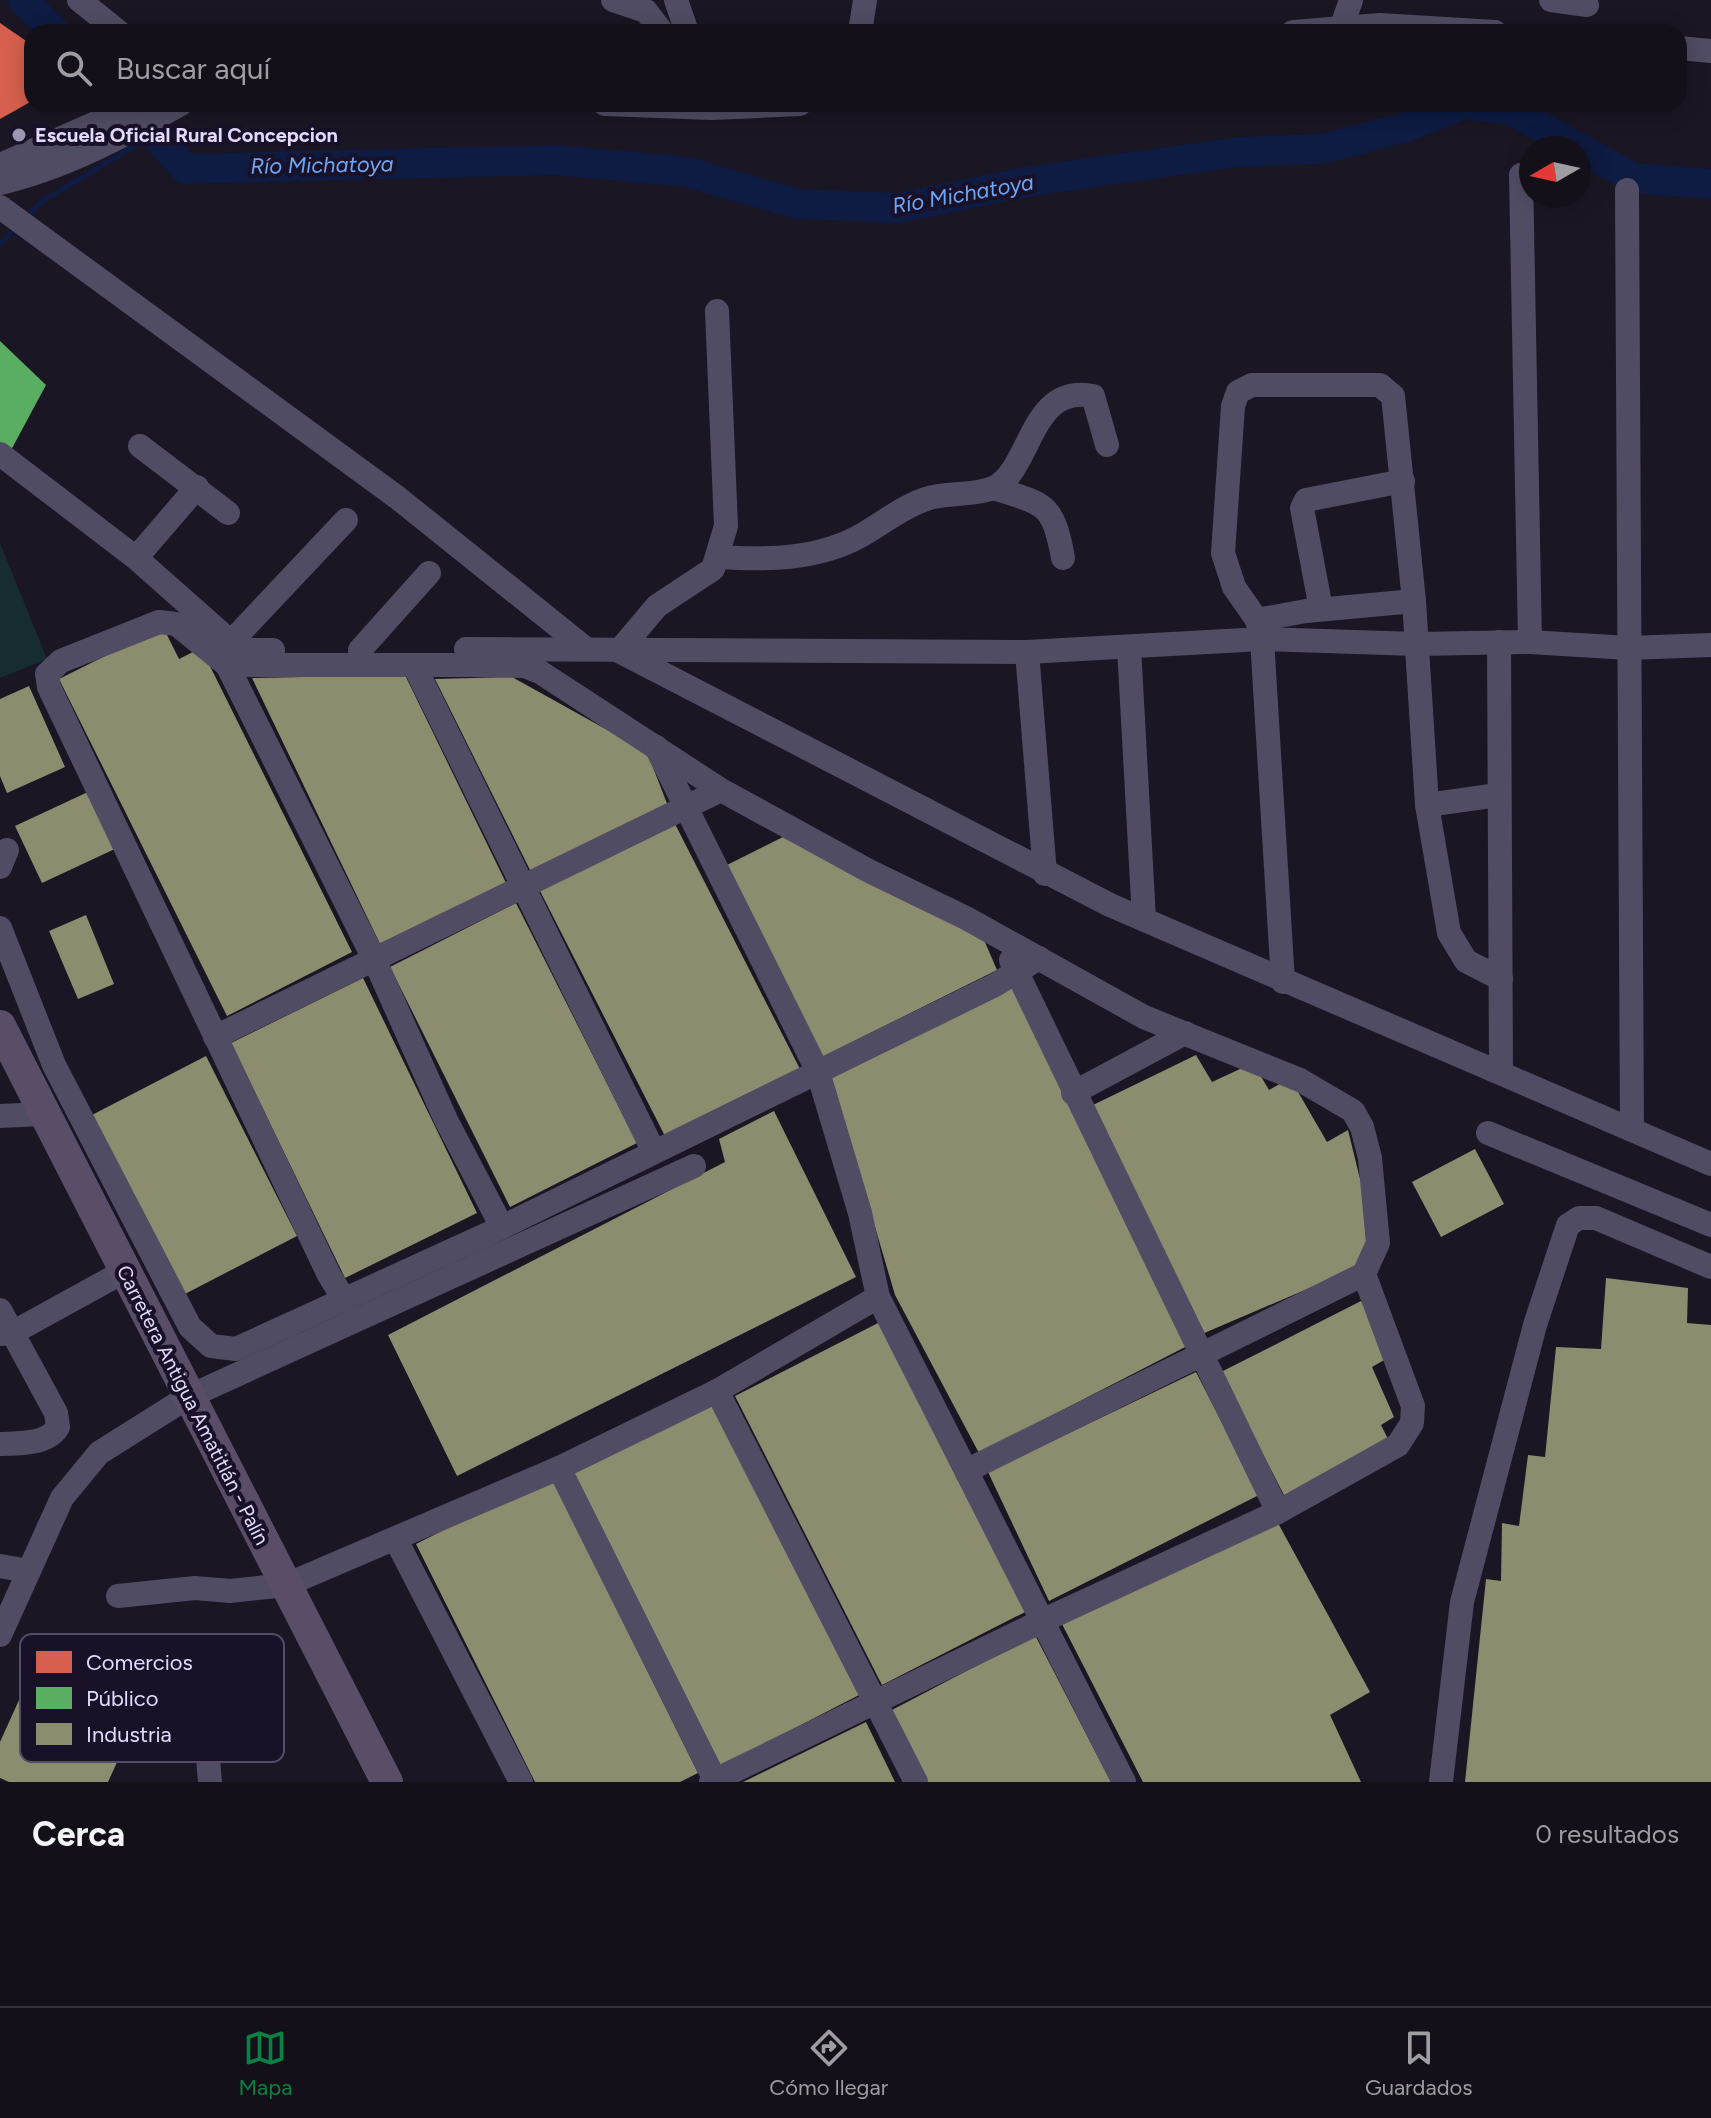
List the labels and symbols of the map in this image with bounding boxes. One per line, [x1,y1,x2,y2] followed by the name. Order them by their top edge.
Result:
[35,123,338,147] place label: Escuela Oficial Rural Concepcion
[10,126,28,144] marker: Escuela Oficial Rural Concepcion
[1519,136,1591,208] north arrow
[250,150,394,180] water label: Río Michatoya
[890,168,1036,220] water label: Río Michatoya
[112,1261,274,1549] street label: Carretera Antigua Amatitlán - Palín
[20,1634,284,1762] legend
[86,1649,193,1676] text: Comercios
[86,1685,158,1712] text: Público
[86,1721,172,1748] text: Industria

